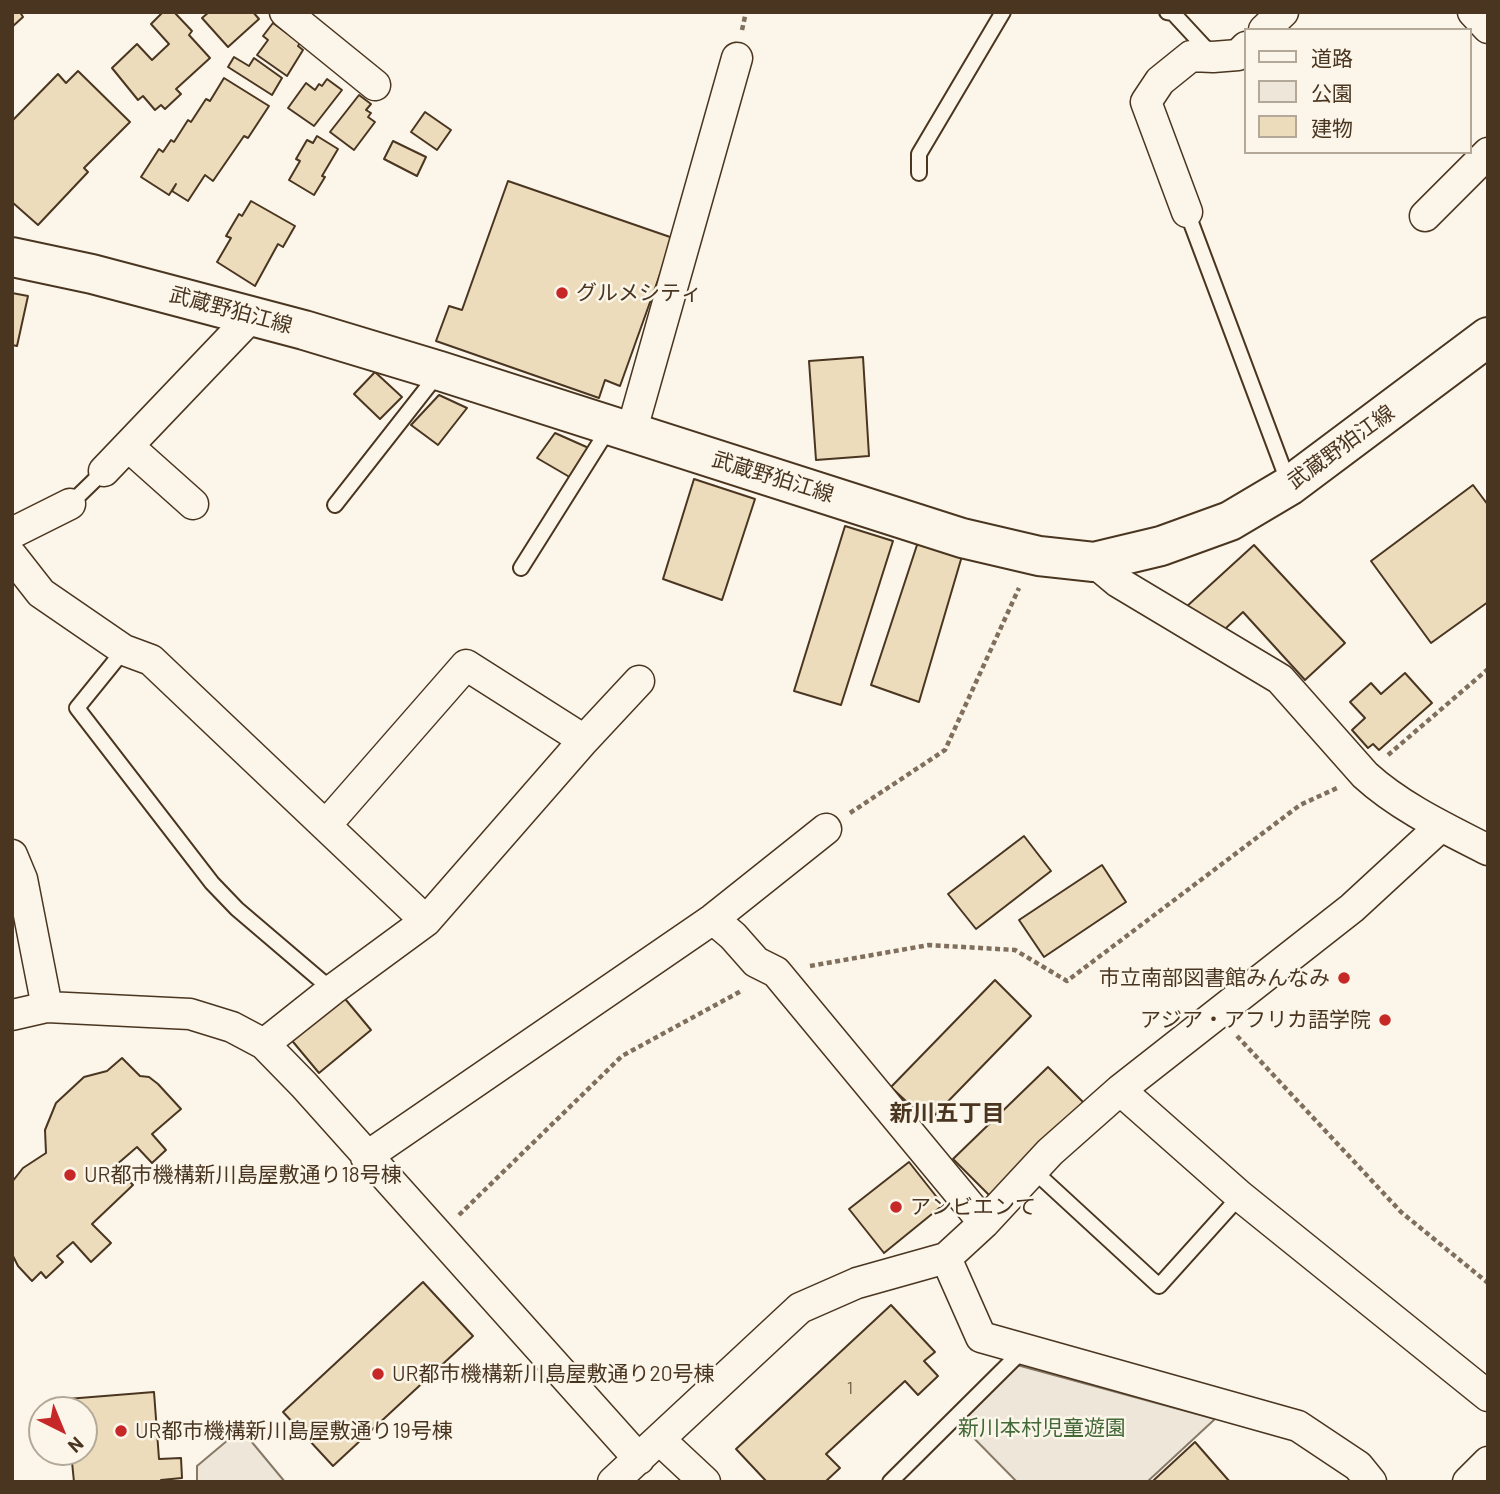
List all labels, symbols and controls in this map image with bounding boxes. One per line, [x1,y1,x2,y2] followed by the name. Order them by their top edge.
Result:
[1244,28,1472,154] legend
[1311,45,1353,70] text: 道路
[1311,80,1353,105] text: 公園
[1311,115,1353,140] text: 建物
[576,280,702,306] place label: グルメシティ
[167,282,295,338] street label: 武蔵野狛江線
[554,285,570,301] marker: グルメシティ
[1283,400,1399,494] street label: 武蔵野狛江線
[709,447,837,507] street label: 武蔵野狛江線
[1099,965,1330,991] place label: 市立南部図書館みんなみ
[1336,970,1352,986] marker: 市立南部図書館みんなみ
[1140,1007,1371,1033] place label: アジア・アフリカ語学院
[1377,1012,1393,1028] marker: アジア・アフリカ語学院
[890,1099,1004,1127] district label: 新川五丁目
[84,1162,402,1188] place label: UR都市機構新川島屋敷通り18号棟
[62,1167,78,1183] marker: UR都市機構新川島屋敷通り18号棟
[910,1194,1036,1220] place label: アンビエンて
[888,1199,904,1215] marker: アンビエンて
[392,1361,715,1387] place label: UR都市機構新川島屋敷通り20号棟
[370,1366,386,1382] marker: UR都市機構新川島屋敷通り20号棟
[847,1377,853,1399] house number: 1
[28,1396,98,1466] north arrow
[958,1415,1126,1441] park label: 新川本村児童遊園
[135,1418,453,1444] place label: UR都市機構新川島屋敷通り19号棟
[113,1423,129,1439] marker: UR都市機構新川島屋敷通り19号棟
[64,1433,89,1458] text: N

